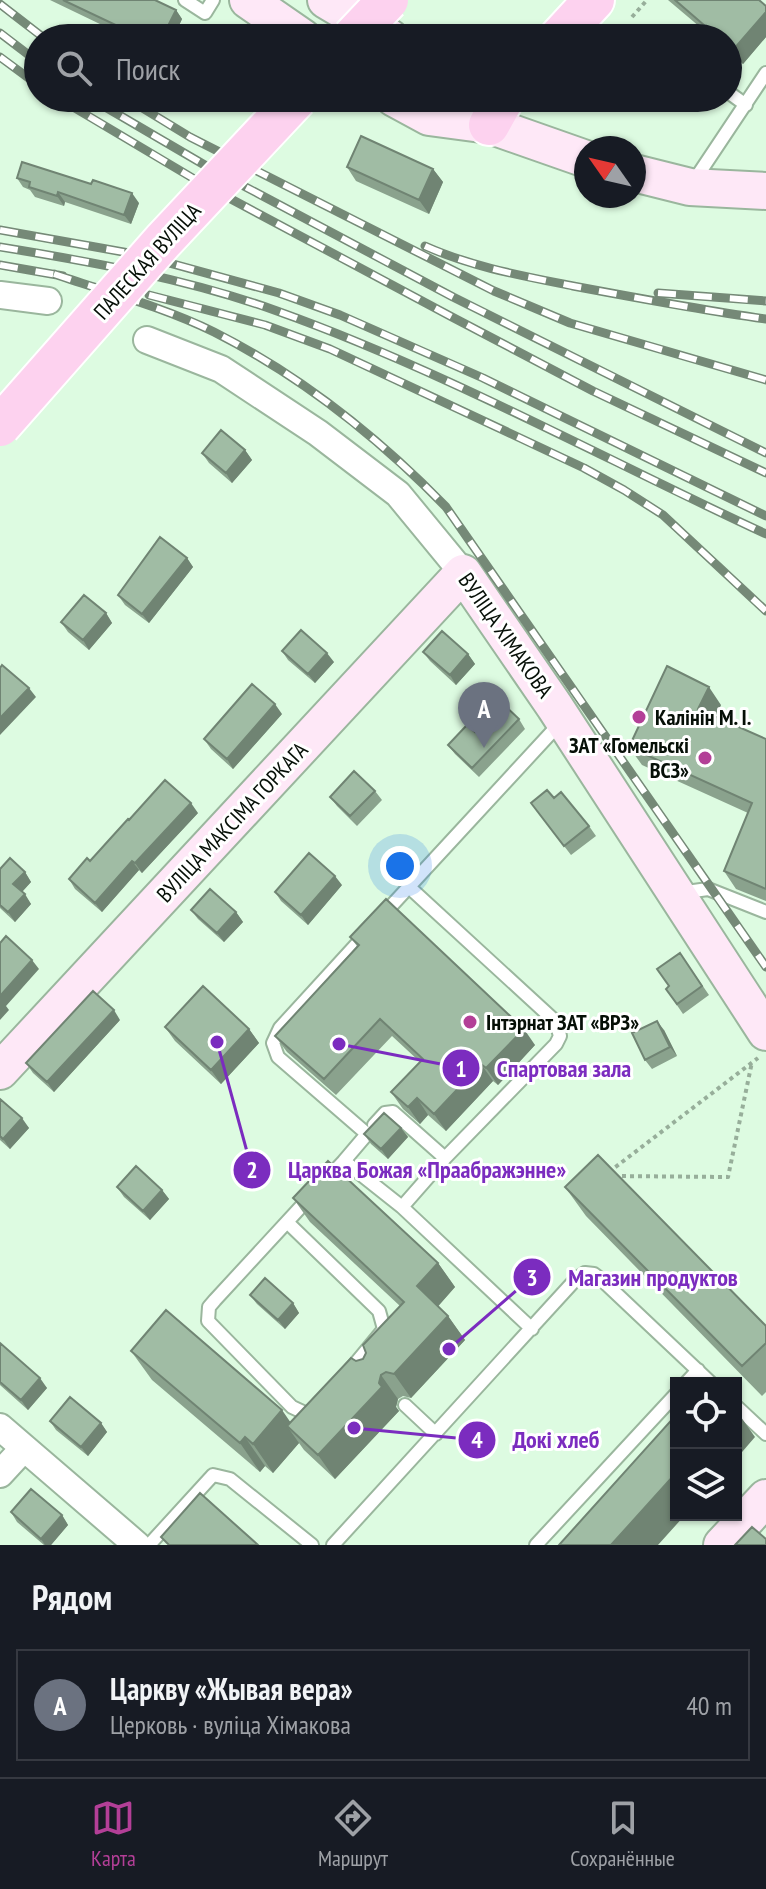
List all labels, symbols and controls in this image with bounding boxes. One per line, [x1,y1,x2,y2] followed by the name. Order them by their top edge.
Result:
[24,24,742,112] search box
[52,46,96,90] icon: search
[116,49,180,88] text: Поиск
[574,136,646,208] north arrow
[87,197,207,325] street label: ПАЛЕСКАЯ ВУЛІЦА
[453,567,560,703] street label: ВУЛІЦА ХІМАКОВА
[458,682,510,748] pin: A
[655,703,751,731] place label: Калінін М. І.
[630,708,648,726] marker: Калінін М. І.
[569,731,689,784] place label: ЗАТ «Гомельскі ВСЗ»
[151,736,314,908] street label: ВУЛІЦА МАКСІМА ГОРКАГА
[696,749,714,767] marker: ЗАТ «Гомельскі ВСЗ»
[380,846,420,886] your location
[486,1008,639,1036] place label: Інтэрнат ЗАТ «ВРЗ»
[461,1013,479,1031] marker: Інтэрнат ЗАТ «ВРЗ»
[441,1044,647,1092] callout: Спартовая зала
[455,1053,467,1084] text: 1
[497,1053,631,1084] text: Спартовая зала
[232,1146,582,1194] callout: Царква Божая «Праабражэнне»
[246,1154,258,1185] text: 2
[288,1154,566,1185] text: Царква Божая «Праабражэнне»
[512,1253,753,1301] callout: Магазин продуктов
[526,1262,538,1293] text: 3
[568,1262,738,1293] text: Магазин продуктов
[670,1377,742,1521] map controls
[670,1377,742,1449] button: locate
[457,1416,616,1464] callout: Докі хлеб
[471,1424,483,1455] text: 4
[512,1424,600,1455] text: Докі хлеб
[670,1449,742,1521] button: layers
[32,1575,112,1619] text: Рядом
[110,1669,353,1708] text: Царкву «Жывая вера»
[53,1689,67,1722] text: A
[686,1689,732,1722] text: 40 m
[110,1708,351,1741] text: Церковь · вуліца Хімакова
[91,1796,136,1872] tab: Карта
[318,1796,388,1872] tab: Маршрут
[570,1796,675,1872] tab: Сохранённые

